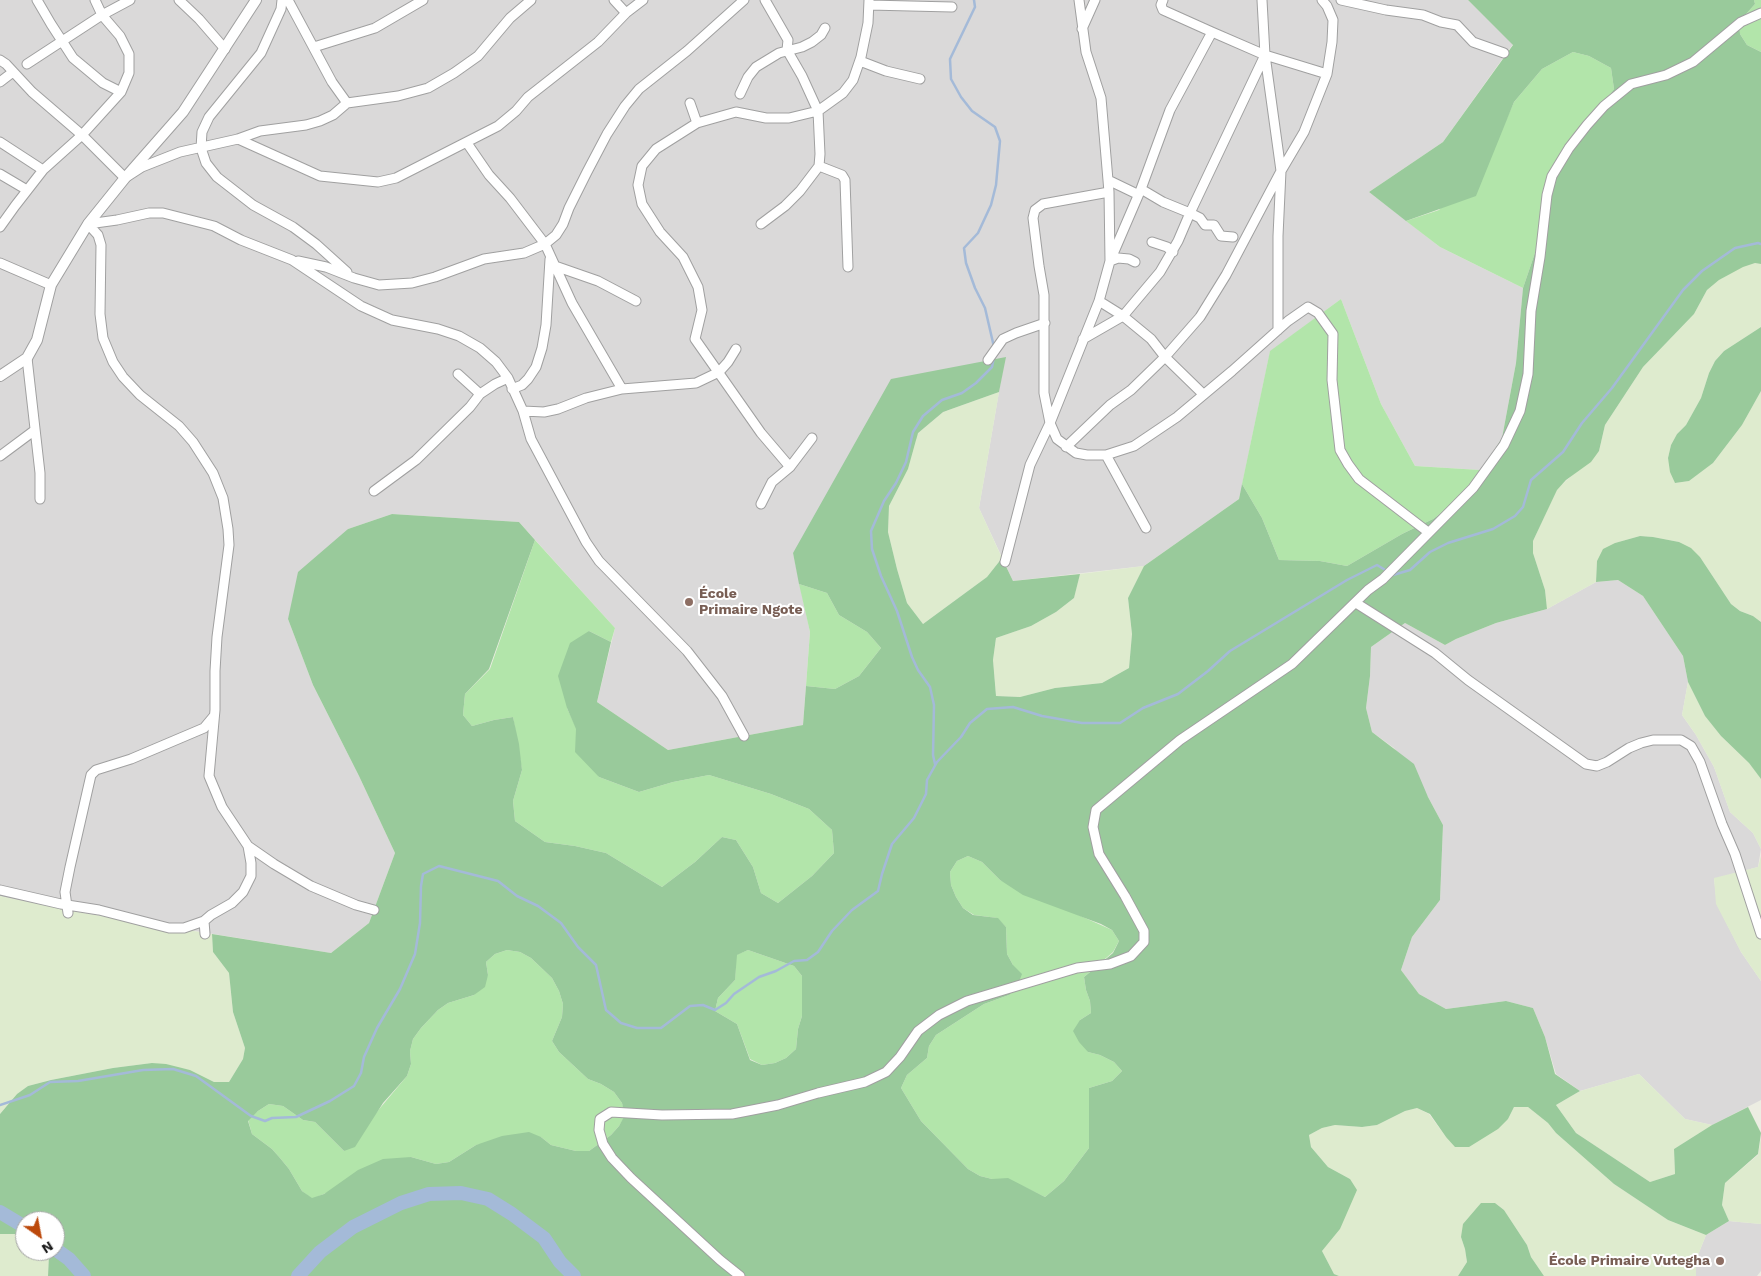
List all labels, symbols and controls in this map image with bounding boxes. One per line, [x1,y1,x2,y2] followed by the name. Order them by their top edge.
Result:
[699,586,803,618] place label: École Primaire Ngote
[683,596,695,608] marker: École Primaire Ngote
[15,1211,65,1261] north arrow
[39,1238,56,1257] text: N
[1549,1253,1710,1269] place label: École Primaire Vutegha
[1714,1255,1726,1267] marker: École Primaire Vutegha

